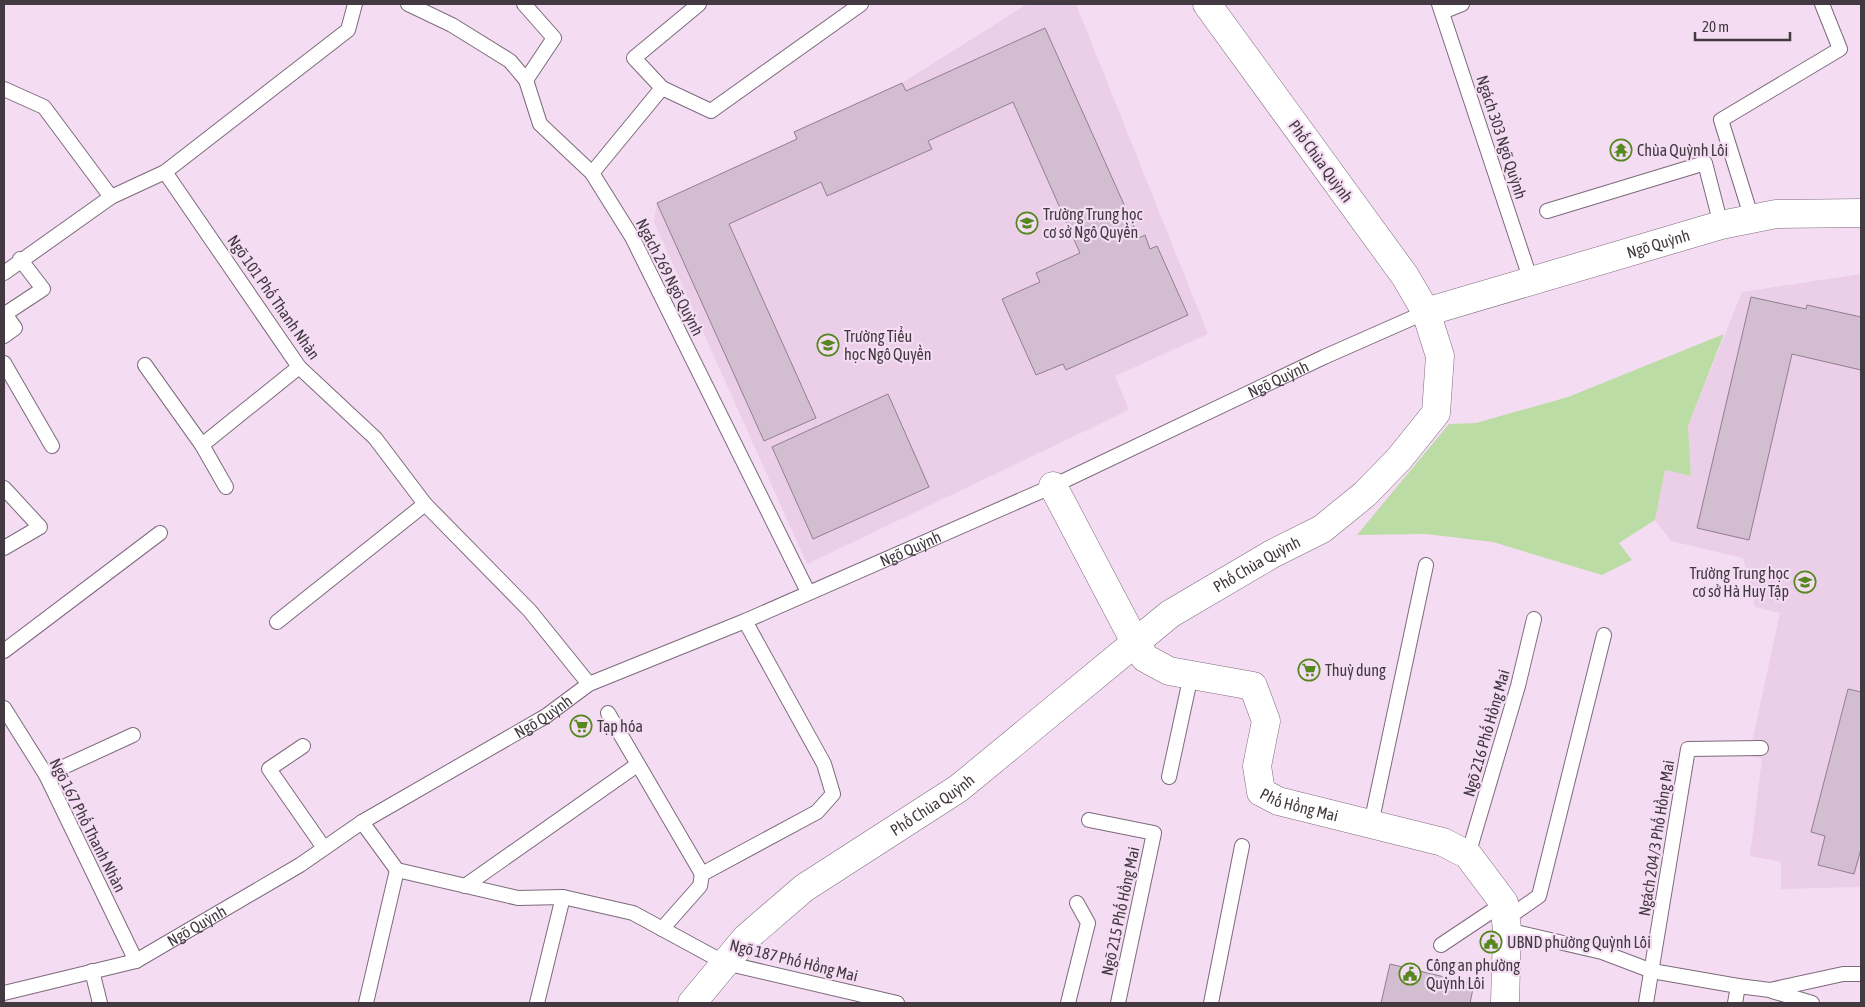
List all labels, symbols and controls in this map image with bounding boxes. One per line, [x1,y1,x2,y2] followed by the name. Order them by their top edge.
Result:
[1695,10,1790,42] scale bar
[1702,18,1729,35] text: 20 m
[1473,73,1530,201] street label: Ngách 303 Ngõ Quỳnh
[1284,116,1358,206] street label: Phố Chùa Quỳnh
[1609,138,1633,162] temple icon: Chùa Quỳnh Lôi
[1637,141,1728,160] place label: Chùa Quỳnh Lôi
[1043,205,1142,242] place label: Trường Trung học cơ sở Ngô Quyền
[1015,211,1039,235] school or university icon: Trường Trung học cơ sở Ngô Quyền
[632,215,707,339] street label: Ngách 269 Ngõ Quỳnh
[1624,226,1692,261] street label: Ngõ Quỳnh
[223,231,325,363] street label: Ngõ 101 Phố Thanh Nhàn
[844,326,932,364] place label: Trường Tiểu học Ngô Quyền
[816,333,840,357] school or university icon: Trường Tiểu học Ngô Quyền
[1245,357,1311,401] street label: Ngõ Quỳnh
[877,527,944,570] street label: Ngõ Quỳnh
[1210,532,1303,596] street label: Phố Chùa Quỳnh
[1690,564,1789,601] place label: Trường Trung học cơ sở Hà Huy Tập
[1793,570,1817,594] school or university icon: Trường Trung học cơ sở Hà Huy Tập
[1297,658,1321,682] supermarket icon: Thuỳ dung
[1325,661,1386,680] place label: Thuỳ dung
[1458,667,1514,799] street label: Ngõ 216 Phố Hồng Mai
[511,691,575,741] street label: Ngõ Quỳnh
[569,714,593,738] supermarket icon: Tạp hóa
[597,717,643,736] place label: Tạp hóa
[46,755,130,895] street label: Ngõ 167 Phố Thanh Nhàn
[1634,759,1678,917] street label: Ngách 204/3 Phố Hồng Mai
[887,770,978,839] street label: Phố Chùa Quỳnh
[1257,784,1340,825] street label: Phố Hồng Mai
[1097,845,1143,977] street label: Ngõ 215 Phố Hồng Mai
[164,901,229,950] street label: Ngõ Quỳnh
[1479,930,1503,954] public building icon: UBND phường Quỳnh Lôi
[1507,933,1651,952] place label: UBND phường Quỳnh Lôi
[728,934,860,986] street label: Ngõ 187 Phố Hồng Mai
[1426,956,1520,993] place label: Công an phường Quỳnh Lôi
[1398,962,1422,986] public building icon: Công an phường Quỳnh Lôi

